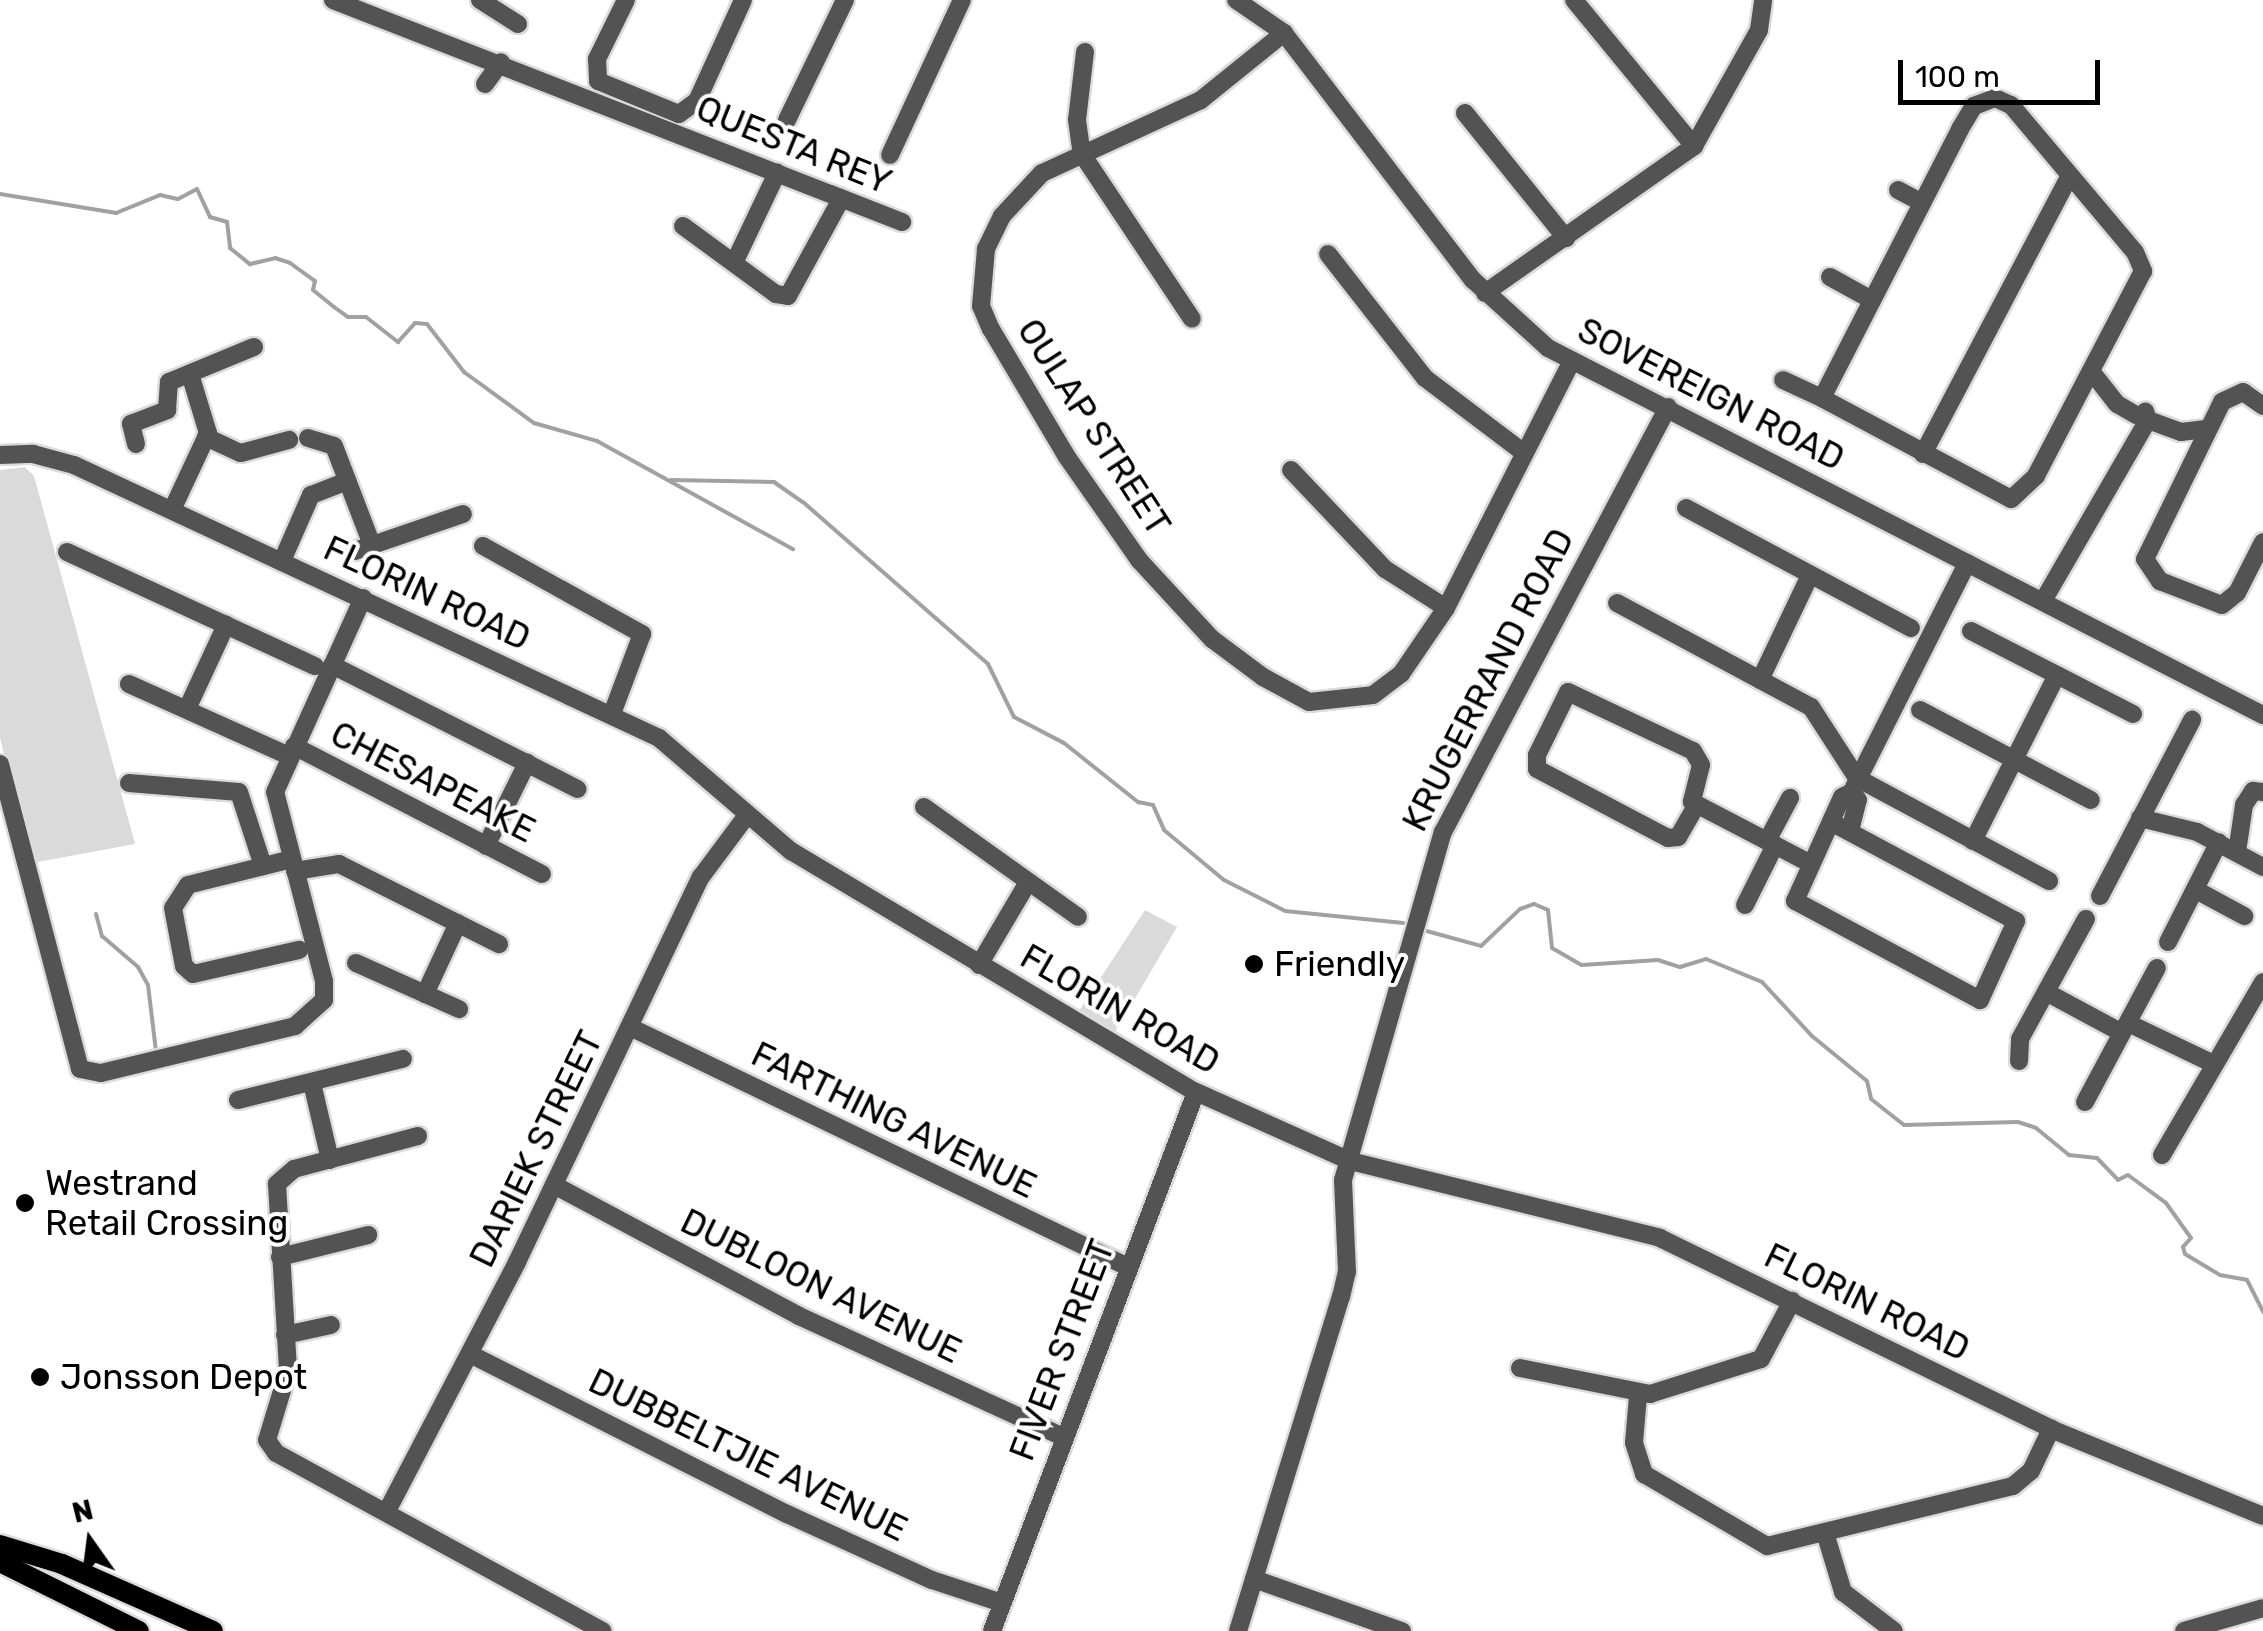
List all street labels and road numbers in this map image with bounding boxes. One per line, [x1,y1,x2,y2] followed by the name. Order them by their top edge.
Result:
[690,87,898,203] street label: QUESTA REY
[1571,309,1851,479] street label: SOVEREIGN ROAD
[1008,311,1180,543] street label: OULAP STREET
[1394,522,1582,838] street label: KRUGERRAND ROAD
[317,527,537,659] street label: FLORIN ROAD
[324,713,542,851] street label: CHESAPEAKE
[1013,935,1227,1083] street label: FLORIN ROAD
[461,1024,611,1274] street label: DARIEK STREET
[744,1033,1044,1207] street label: FARTHING AVENUE
[674,1200,968,1372] street label: DUBLOON AVENUE
[1001,1234,1123,1466] street label: FIVER STREET
[1758,1234,1976,1370] street label: FLORIN ROAD
[582,1359,914,1551] street label: DUBBELTJIE AVENUE

